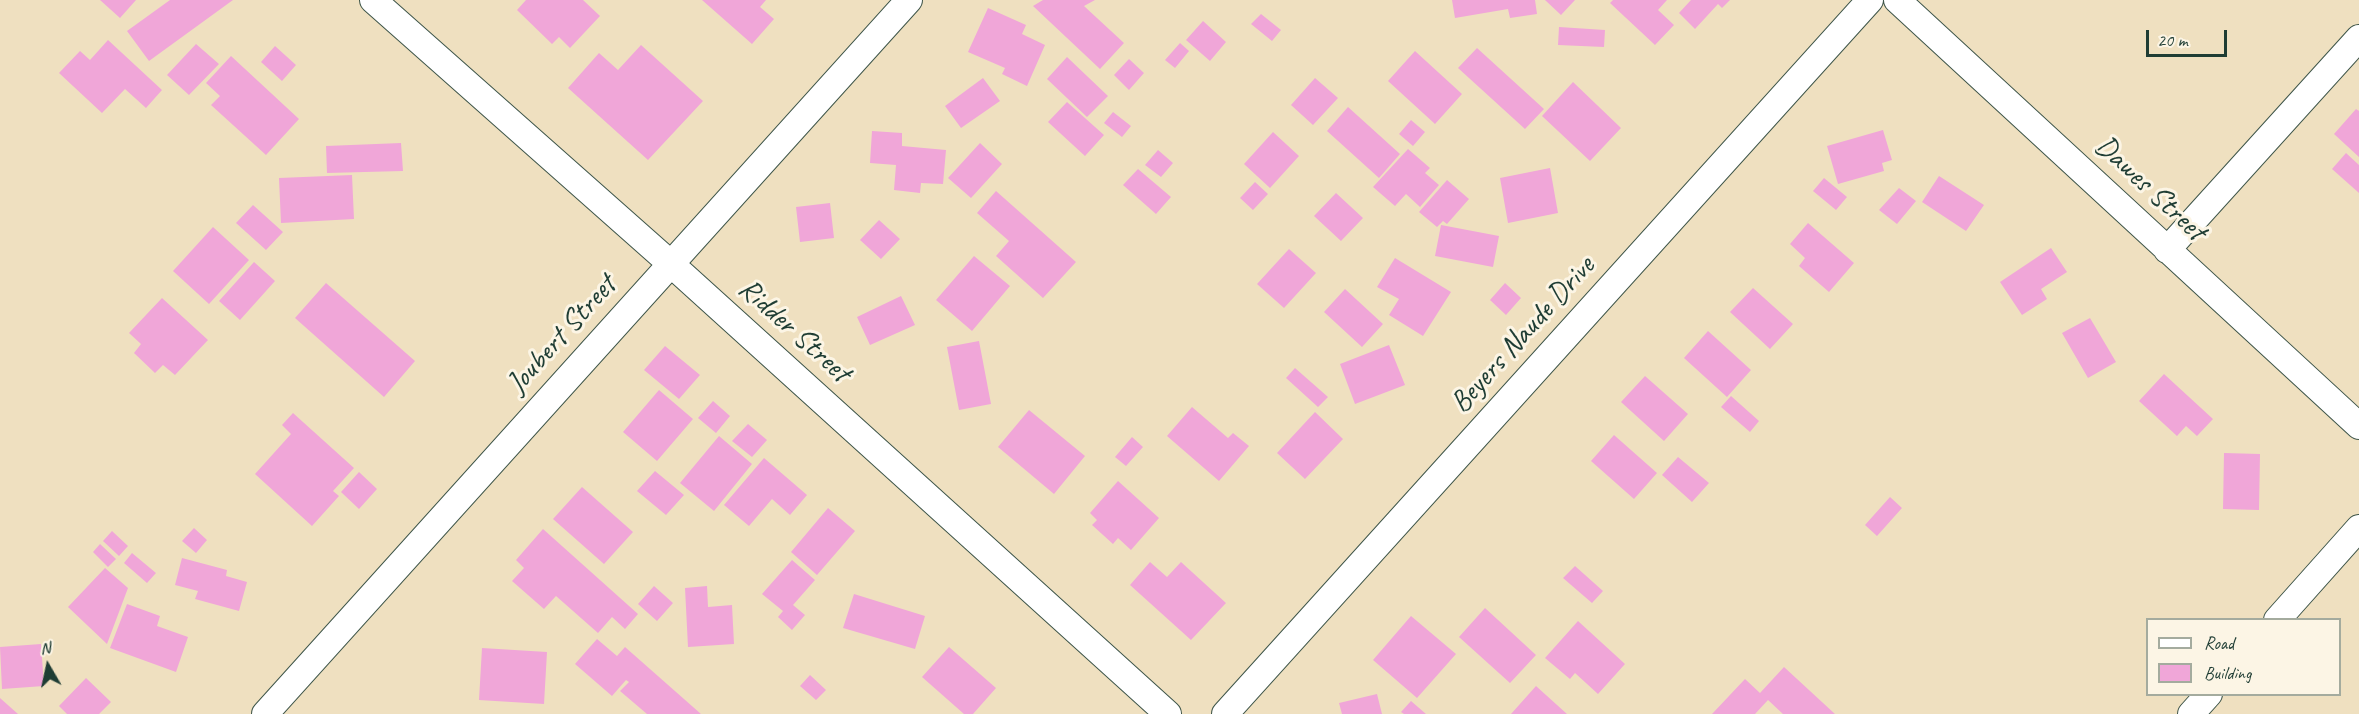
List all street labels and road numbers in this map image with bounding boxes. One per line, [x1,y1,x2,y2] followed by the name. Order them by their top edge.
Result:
[2087,129,2213,249] street label: Dawes Street
[1443,249,1603,421] street label: Beyers Naude Drive
[500,268,624,402] street label: Joubert Street
[731,271,857,391] street label: Ridder Street

